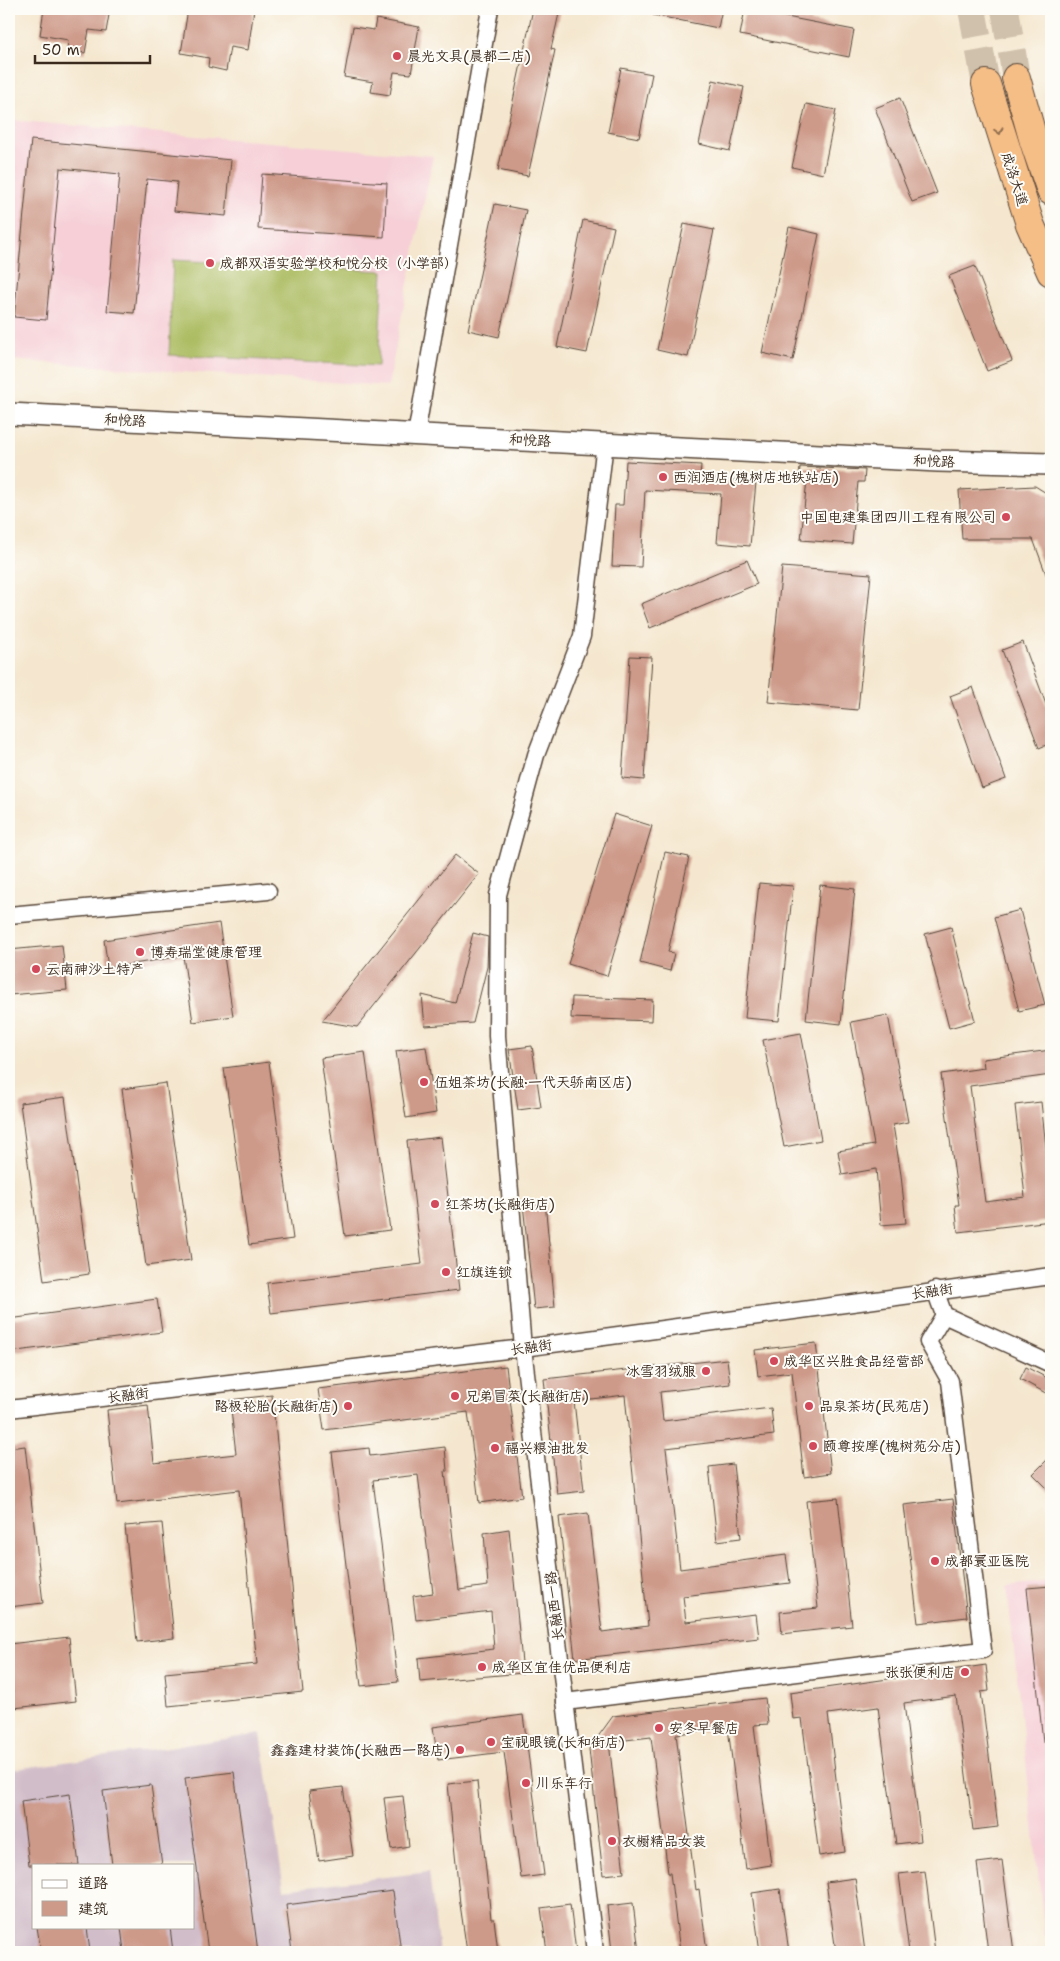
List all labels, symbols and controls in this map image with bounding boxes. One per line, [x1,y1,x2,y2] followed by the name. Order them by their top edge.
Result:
[35,32,150,64] scale bar
[42,40,80,60] text: 50 m
[407,47,531,65] place label: 晨光文具(晨都二店)
[391,50,403,62] marker: 晨光文具(晨都二店)
[994,126,1004,135] one-way arrow
[998,150,1032,208] street label: 成洛大道
[220,254,458,272] place label: 成都双语实验学校和悦分校（小学部）
[204,257,216,269] marker: 成都双语实验学校和悦分校（小学部）
[104,410,146,430] street label: 和悦路
[509,430,551,450] street label: 和悦路
[913,451,955,471] street label: 和悦路
[673,468,839,486] place label: 西润酒店(槐树店地铁站店)
[657,471,669,483] marker: 西润酒店(槐树店地铁站店)
[800,508,996,526] place label: 中国电建集团四川工程有限公司
[1000,511,1012,523] marker: 中国电建集团四川工程有限公司
[150,943,262,961] place label: 博寿瑞堂健康管理
[134,946,146,958] marker: 博寿瑞堂健康管理
[46,960,144,978] place label: 云南神沙土特产
[30,963,42,975] marker: 云南神沙土特产
[434,1073,632,1091] place label: 伍姐茶坊(长融·一代天骄南区店)
[418,1076,430,1088] marker: 伍姐茶坊(长融·一代天骄南区店)
[445,1195,555,1213] place label: 红茶坊(长融街店)
[429,1198,441,1210] marker: 红茶坊(长融街店)
[456,1263,512,1281] place label: 红旗连锁
[440,1266,452,1278] marker: 红旗连锁
[910,1279,954,1303] street label: 长融街
[509,1335,553,1359] street label: 长融街
[784,1352,924,1370] place label: 成华区兴胜食品经营部
[768,1355,780,1367] marker: 成华区兴胜食品经营部
[626,1362,696,1380] place label: 冰雪羽绒服
[700,1365,712,1377] marker: 冰雪羽绒服
[106,1384,150,1406] street label: 长融街
[465,1387,589,1405] place label: 兄弟冒菜(长融街店)
[449,1390,461,1402] marker: 兄弟冒菜(长融街店)
[214,1397,338,1415] place label: 路极轮胎(长融街店)
[819,1397,929,1415] place label: 品泉茶坊(民苑店)
[342,1400,354,1412] marker: 路极轮胎(长融街店)
[803,1400,815,1412] marker: 品泉茶坊(民苑店)
[823,1437,961,1455] place label: 颐尊按摩(槐树苑分店)
[505,1439,589,1457] place label: 福兴粮油批发
[807,1440,819,1452] marker: 颐尊按摩(槐树苑分店)
[489,1442,501,1454] marker: 福兴粮油批发
[945,1552,1029,1570] place label: 成都寰亚医院
[929,1555,941,1567] marker: 成都寰亚医院
[541,1570,567,1642] street label: 长融西一路
[492,1658,632,1676] place label: 成华区宜佳优品便利店
[476,1661,488,1673] marker: 成华区宜佳优品便利店
[885,1663,955,1681] place label: 张张便利店
[959,1666,971,1678] marker: 张张便利店
[669,1719,739,1737] place label: 安冬早餐店
[653,1722,665,1734] marker: 安冬早餐店
[501,1733,625,1751] place label: 宝视眼镜(长和街店)
[485,1736,497,1748] marker: 宝视眼镜(长和街店)
[270,1741,450,1759] place label: 鑫鑫建材装饰(长融西一路店)
[454,1744,466,1756] marker: 鑫鑫建材装饰(长融西一路店)
[536,1774,592,1792] place label: 川乐车行
[520,1777,532,1789] marker: 川乐车行
[622,1832,706,1850] place label: 衣橱精品女装
[606,1835,618,1847] marker: 衣橱精品女装
[32,1864,195,1928] legend
[78,1873,108,1893] text: 道路
[78,1899,108,1919] text: 建筑

